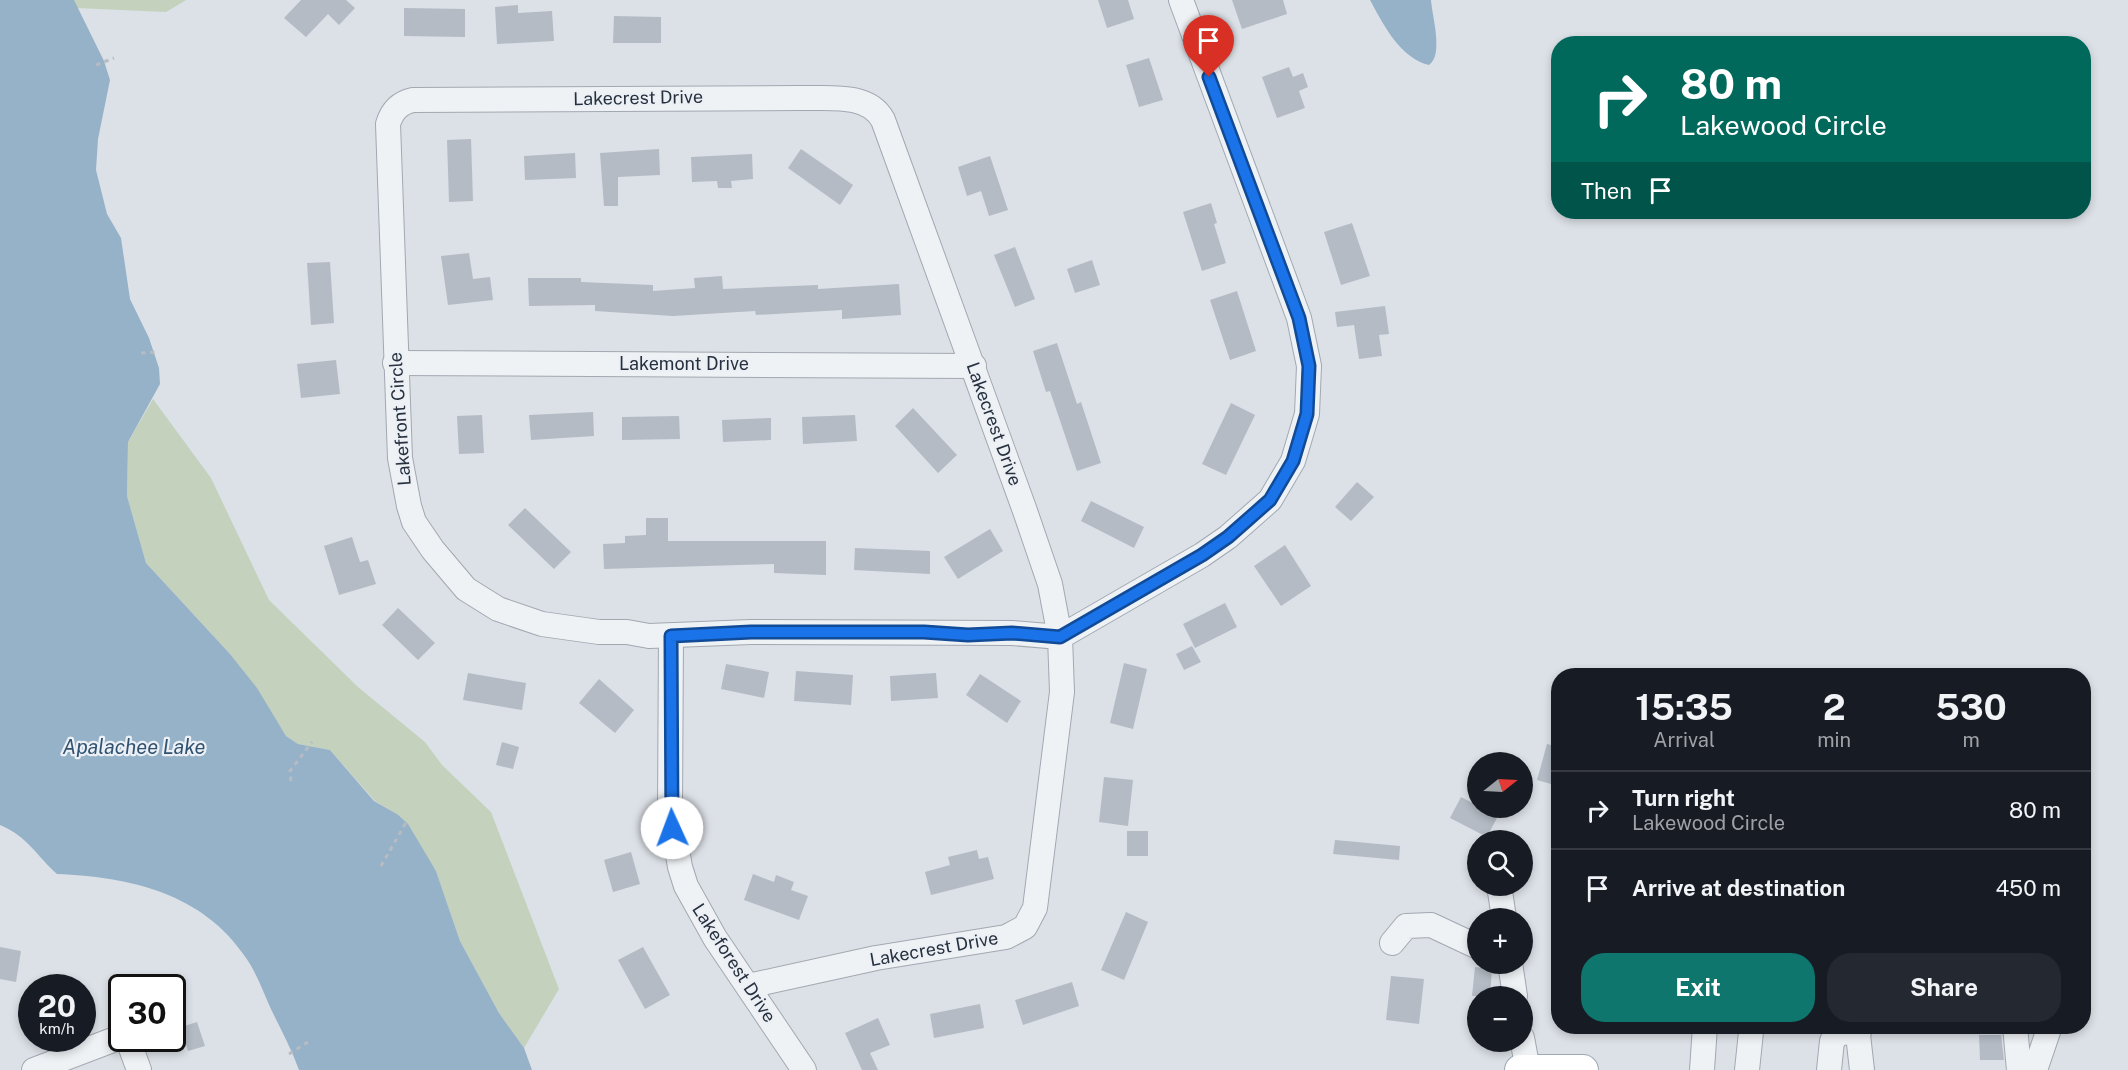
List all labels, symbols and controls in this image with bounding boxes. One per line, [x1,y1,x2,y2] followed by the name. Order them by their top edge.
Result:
[1183,15,1234,77] pin
[1192,24,1225,57] icon: arrive
[1680,59,1782,108] text: 80 m
[1581,60,1659,138] icon: right
[573,86,703,109] street label: Lakecrest Drive
[1680,109,1887,141] text: Lakewood Circle
[1644,174,1677,207] icon: arrive
[1581,178,1632,204] text: Then
[384,352,415,487] street label: Lakefront Circle
[619,353,749,374] street label: Lakemont Drive
[962,359,1027,488] street label: Lakecrest Drive
[1635,686,1733,728] text: 15:35
[1823,686,1846,728] text: 2
[1935,686,2007,728] text: 530
[1653,728,1715,752] text: Arrival
[1817,728,1851,752] text: min
[1962,728,1980,752] text: m
[63,735,206,759] water label: Apalachee Lake
[1467,752,1533,818] north arrow
[1467,752,1533,1052] map controls
[1632,785,1735,811] text: Turn right
[1581,794,1614,827] icon: right
[640,796,704,860] position arrow
[2009,797,2061,823] text: 80 m
[1632,811,1785,835] text: Lakewood Circle
[1467,830,1533,896] button: search
[1581,872,1614,905] icon: arrive
[1632,875,1845,901] text: Arrive at destination
[1995,875,2061,901] text: 450 m
[688,899,781,1026] street label: Lakeforest Drive
[1467,908,1533,974] button: +
[868,927,1000,970] street label: Lakecrest Drive
[1581,953,1815,1022] button: Exit
[1827,953,2061,1022] button: Share
[108,974,186,1052] speed limit sign: 30
[1467,986,1533,1052] button: −
[38,988,76,1024] text: 20
[39,1020,75,1037] text: km/h

